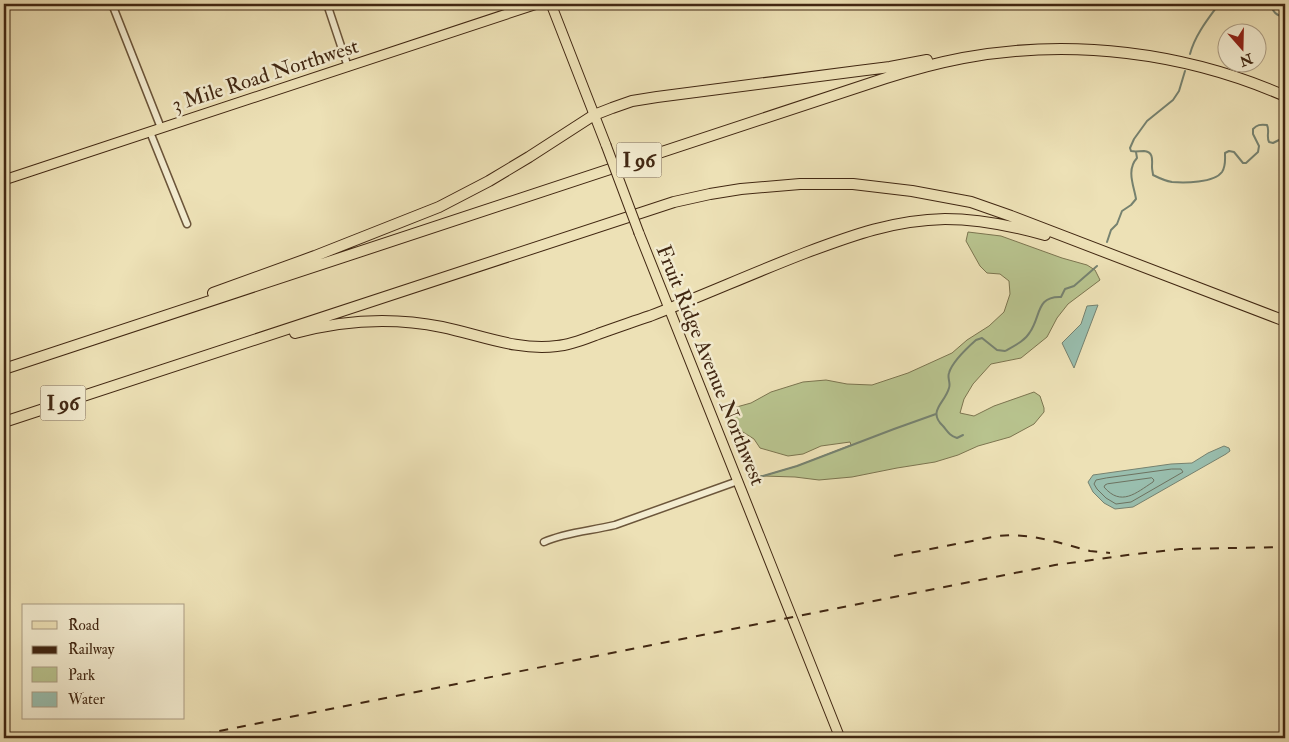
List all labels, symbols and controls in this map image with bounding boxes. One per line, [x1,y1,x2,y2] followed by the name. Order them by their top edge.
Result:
[1216,22,1266,72] north arrow
[168,33,362,118] street label: 3 Mile Road Northwest
[1237,49,1256,70] text: N
[616,142,662,178] road number: I 96
[650,241,771,490] street label: Fruit Ridge Avenue Northwest
[40,386,86,420] road number: I 96
[22,604,185,720] legend
[68,616,100,635] text: Road
[68,640,115,659] text: Railway
[68,666,95,685] text: Park
[67,690,105,709] text: Water

